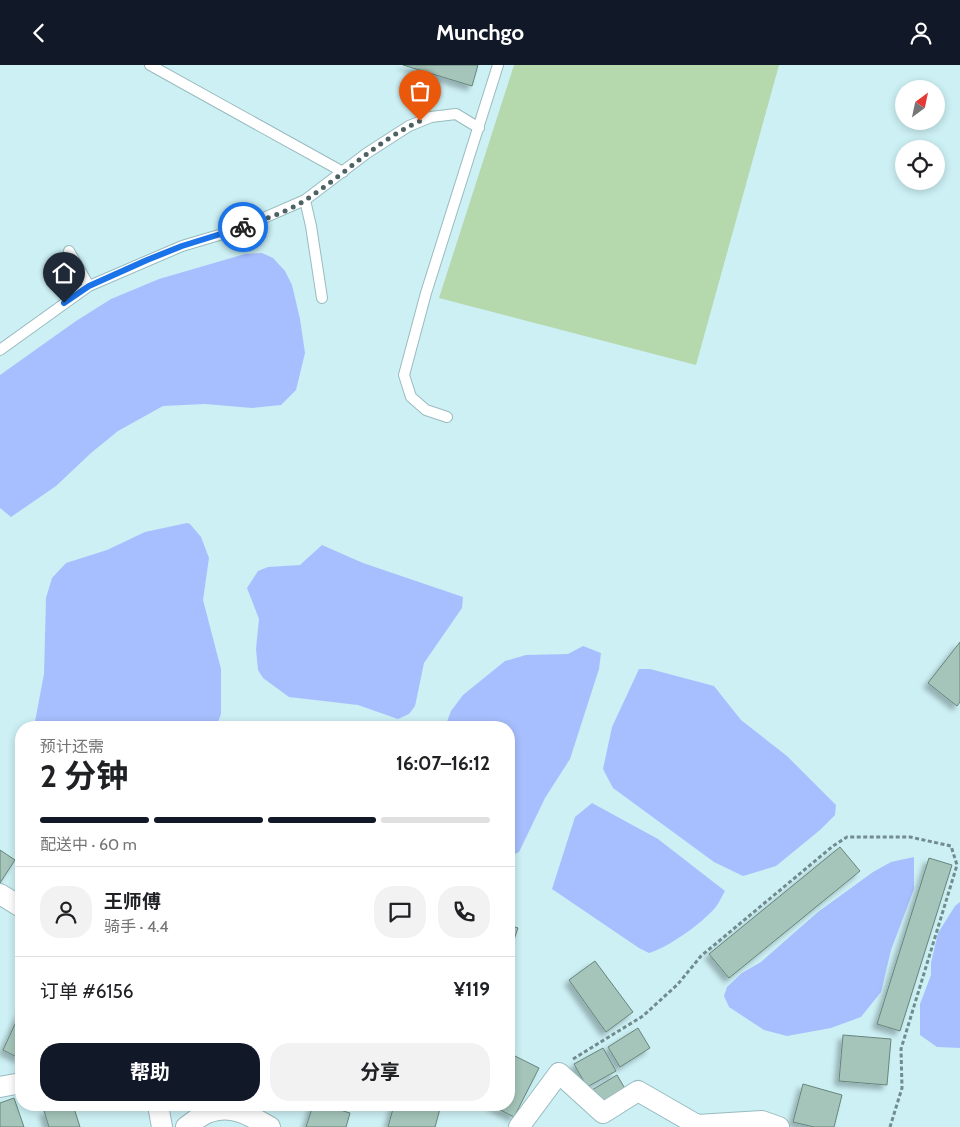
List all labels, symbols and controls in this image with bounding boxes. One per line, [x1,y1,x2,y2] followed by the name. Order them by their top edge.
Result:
[25,19,53,47] icon: back
[436,19,524,46] text: Munchgo
[907,19,935,47] icon: person
[399,70,441,121] pin
[406,77,434,105] icon: bag
[895,80,945,130] north arrow
[895,80,945,190] map controls
[895,140,945,190] button: locate
[218,202,268,252] courier
[229,213,257,241] icon: bike
[43,252,85,303] pin
[50,259,78,287] icon: home
[40,737,104,756] text: 预计还需
[396,752,490,775] text: 16:07–16:12
[40,756,128,795] text: 2 分钟
[40,835,137,854] text: 配送中 · 60 m
[40,886,92,938] button: person
[374,886,426,938] button: chat
[438,886,490,938] button: phone
[104,890,161,913] text: 王师傅
[104,917,169,936] text: 骑手 · 4.4
[454,978,490,1001] text: ¥119
[40,980,134,1003] text: 订单 #6156
[40,1043,260,1101] button: 帮助
[270,1043,490,1101] button: 分享

